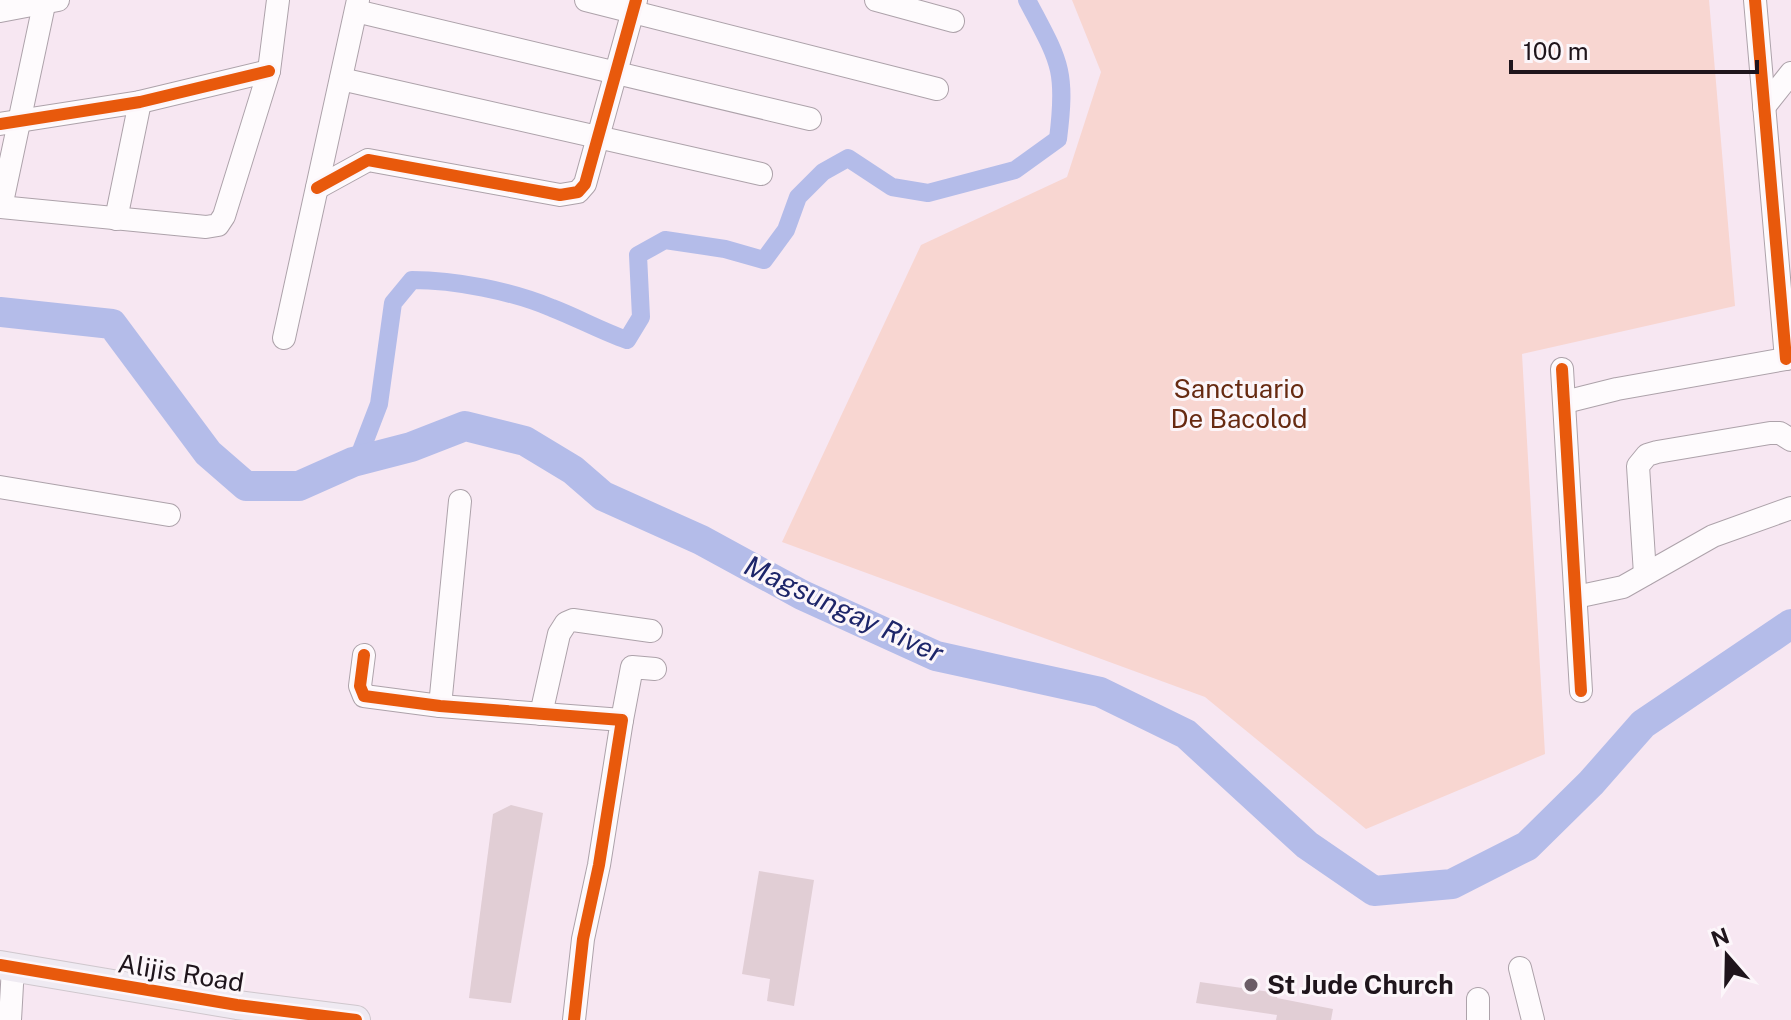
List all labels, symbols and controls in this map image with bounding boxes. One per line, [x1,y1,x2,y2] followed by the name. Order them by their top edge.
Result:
[1511,24,1757,74] scale bar
[1523,37,1589,65] text: 100 m
[1171,373,1307,434] park label: Sanctuario De Bacolod
[740,548,949,669] water label: Magsungay River
[1687,916,1767,996] north arrow
[1708,922,1733,952] text: N
[116,947,246,998] street label: Alijis Road
[1267,969,1454,1000] place label: St Jude Church
[1242,976,1260,994] marker: St Jude Church

